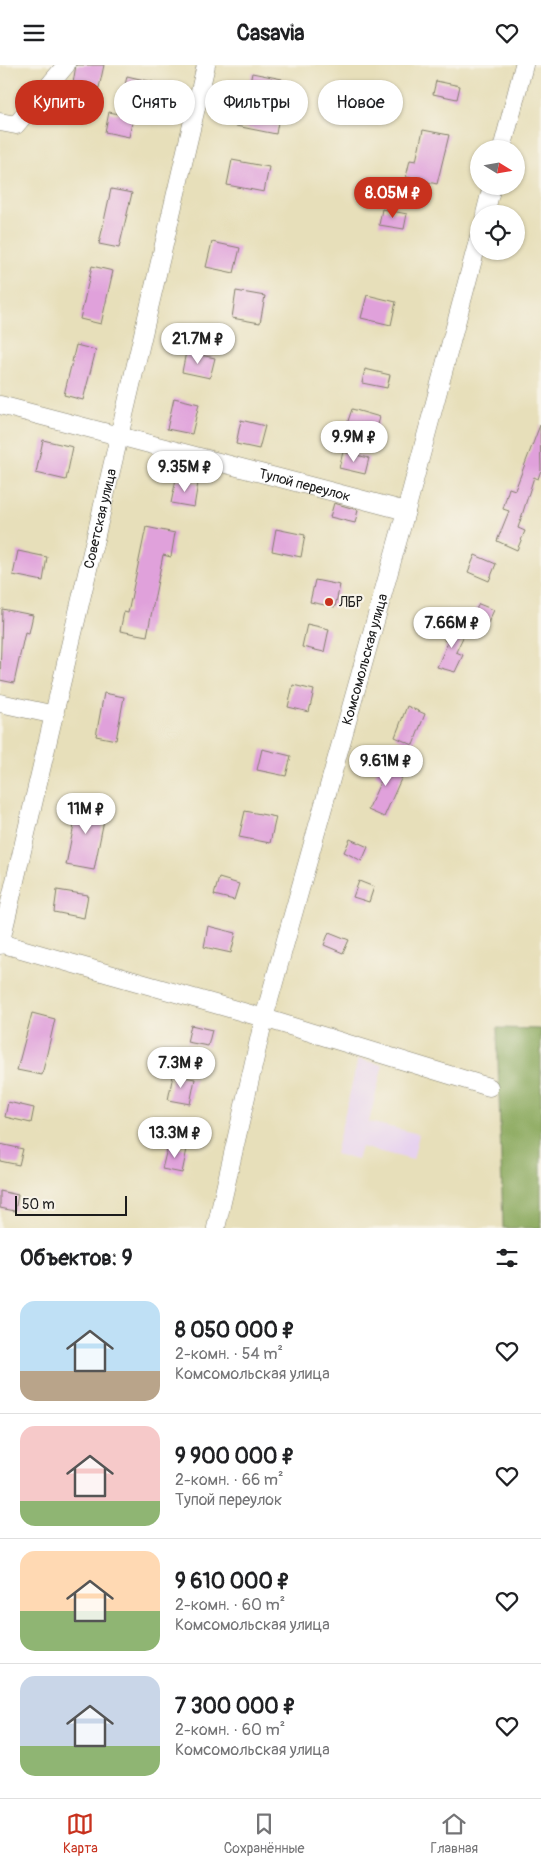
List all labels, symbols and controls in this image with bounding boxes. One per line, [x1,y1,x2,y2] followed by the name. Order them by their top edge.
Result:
[20,19,48,47] icon: menu
[237,19,304,47] text: Casavia
[493,19,521,47] icon: heart
[15,80,104,125] chip: Купить
[114,80,195,125] chip: Снять
[205,80,308,125] chip: Фильтры
[318,80,403,125] chip: Новое
[470,140,525,195] north arrow
[470,140,525,260] map controls
[347,177,439,219] pin: 8.05M ₽
[365,183,421,203] text: 8.05M ₽
[470,205,525,260] button: locate
[152,323,244,365] pin: 21.7M ₽
[172,329,224,349] text: 21.7M ₽
[313,421,395,463] pin: 9.9M ₽
[332,427,376,447] text: 9.9M ₽
[139,451,231,493] pin: 9.35M ₽
[158,457,212,477] text: 9.35M ₽
[257,465,352,505] street label: Тупой переулок
[80,467,120,570] street label: Советская улица
[339,592,391,727] street label: Комсомольская улица
[338,594,363,611] place label: ЛБР
[323,596,335,608] marker: ЛБР
[406,607,498,649] pin: 7.66M ₽
[424,613,480,633] text: 7.66M ₽
[340,745,432,787] pin: 9.61M ₽
[360,751,412,771] text: 9.61M ₽
[51,793,121,835] pin: 11M ₽
[67,799,105,819] text: 11M ₽
[140,1047,222,1089] pin: 7.3M ₽
[158,1053,204,1073] text: 7.3M ₽
[129,1117,221,1159] pin: 13.3M ₽
[149,1123,201,1143] text: 13.3M ₽
[15,1193,128,1216] scale bar
[22,1196,55,1213] text: 50 m
[493,1244,521,1272] icon: filters
[20,1245,133,1272] text: Объектов: 9
[175,1317,295,1344] text: 8 050 000 ₽
[60,1321,120,1381] icon: home
[493,1337,521,1365] icon: heart
[175,1344,283,1364] text: 2-комн. · 54 m²
[175,1364,330,1384] text: Комсомольская улица
[175,1443,295,1470] text: 9 900 000 ₽
[60,1446,120,1506] icon: home
[493,1462,521,1490] icon: heart
[175,1470,284,1490] text: 2-комн. · 66 m²
[175,1490,282,1510] text: Тупой переулок
[175,1568,290,1595] text: 9 610 000 ₽
[60,1571,120,1631] icon: home
[493,1587,521,1615] icon: heart
[175,1595,285,1615] text: 2-комн. · 60 m²
[175,1615,330,1635] text: Комсомольская улица
[175,1693,296,1720] text: 7 300 000 ₽
[60,1696,120,1756] icon: home
[493,1712,521,1740] icon: heart
[175,1720,285,1740] text: 2-комн. · 60 m²
[175,1740,330,1760] text: Комсомольская улица
[63,1810,98,1857] tab: Карта
[224,1810,304,1857] tab: Сохранённые
[430,1810,478,1857] tab: Главная

